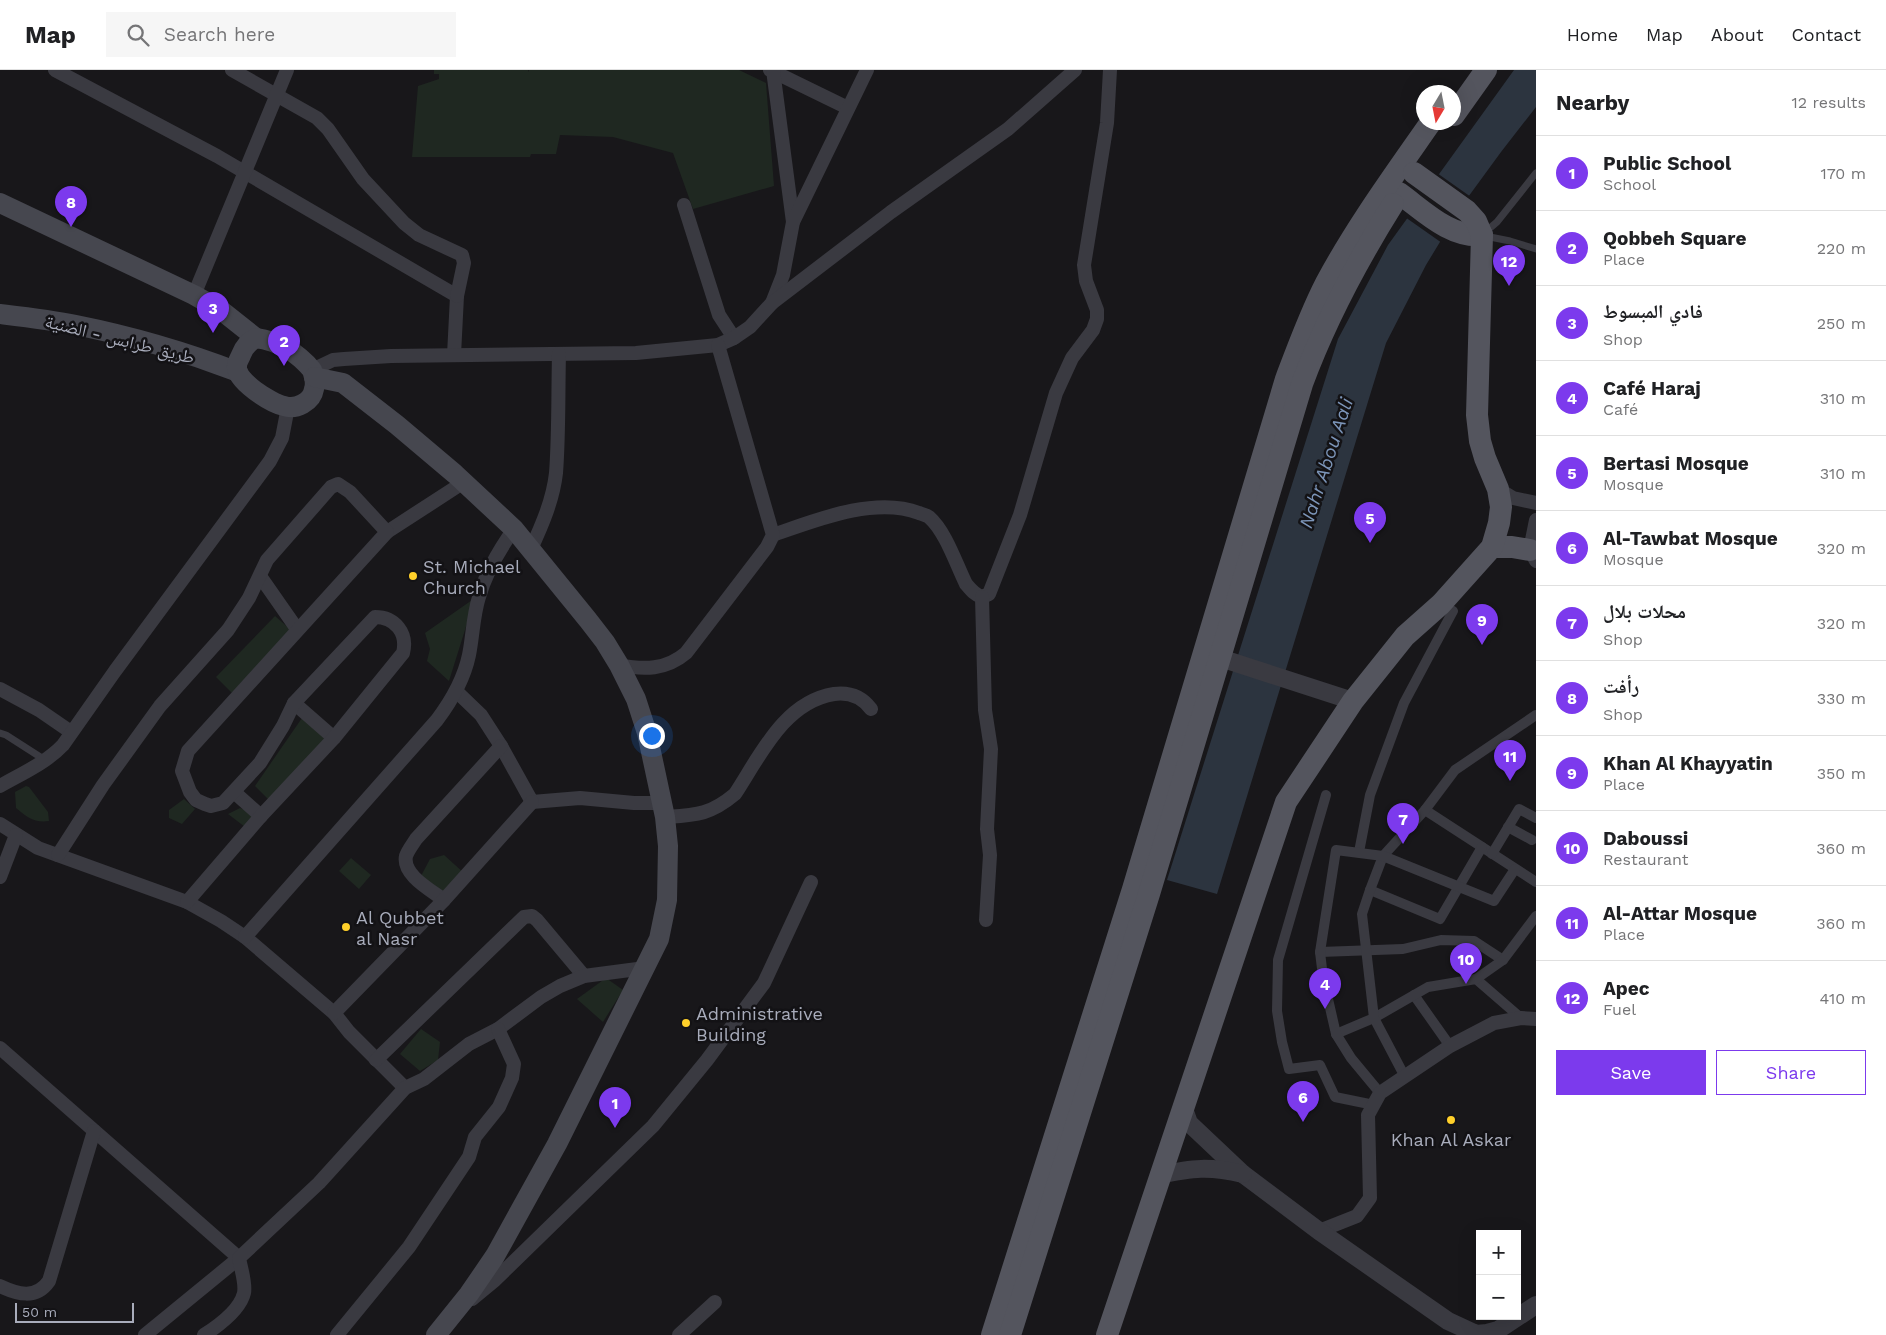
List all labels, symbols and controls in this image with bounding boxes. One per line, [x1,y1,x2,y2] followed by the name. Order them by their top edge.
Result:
[106,12,456,57] search box
[25,21,76,49] text: Map
[124,21,152,49] icon: search
[164,23,275,46] text: Search here
[1567,24,1618,45] text: Home
[1646,24,1683,45] text: Map
[1711,24,1763,45] text: About
[1791,24,1861,45] text: Contact
[1416,85,1461,130] north arrow
[1556,90,1629,115] text: Nearby
[1791,93,1866,112] text: 12 results
[1603,152,1731,175] text: Public School
[1569,164,1575,183] text: 1
[1820,164,1866,183] text: 170 m
[1603,175,1656,194] text: School
[55,186,87,227] pin: 8
[1603,227,1746,250] text: Qobbeh Square
[1567,239,1577,258] text: 2
[1817,239,1866,258] text: 220 m
[1493,245,1525,286] pin: 12
[1603,250,1645,269] text: Place
[197,292,229,333] pin: 3
[1603,300,1703,323] text: فادي المبسوط
[43,310,197,369] street label: طريق طرابس - الضنية
[1567,314,1577,333] text: 3
[1817,314,1866,333] text: 250 m
[268,325,300,366] pin: 2
[1603,330,1643,349] text: Shop
[1603,377,1701,400] text: Café Haraj
[1567,389,1577,408] text: 4
[1820,389,1866,408] text: 310 m
[1294,394,1358,531] water label: Nahr Abou Aali
[1603,400,1638,419] text: Café
[1603,452,1749,475] text: Bertasi Mosque
[1567,464,1577,483] text: 5
[1820,464,1866,483] text: 310 m
[1603,475,1664,494] text: Mosque
[1354,502,1386,543] pin: 5
[1603,527,1778,550] text: Al-Tawbat Mosque
[1567,539,1577,558] text: 6
[1817,539,1866,558] text: 320 m
[1603,550,1664,569] text: Mosque
[423,556,521,598] place label: St. Michael Church
[407,570,419,582] marker: St. Michael Church
[1603,600,1686,623] text: محلات بلال
[1466,604,1498,645] pin: 9
[1567,614,1577,633] text: 7
[1817,614,1866,633] text: 320 m
[1603,630,1643,649] text: Shop
[1603,675,1639,698] text: رأفت
[1567,689,1577,708] text: 8
[1817,689,1866,708] text: 330 m
[1603,705,1643,724] text: Shop
[639,723,665,749] your location
[1494,740,1526,781] pin: 11
[1603,752,1773,775] text: Khan Al Khayyatin
[1567,764,1577,783] text: 9
[1817,764,1866,783] text: 350 m
[1603,775,1645,794] text: Place
[1387,803,1419,844] pin: 7
[1603,827,1688,850] text: Daboussi
[1563,839,1581,858] text: 10
[1816,839,1866,858] text: 360 m
[1603,850,1689,869] text: Restaurant
[1603,902,1757,925] text: Al-Attar Mosque
[356,907,444,949] place label: Al Qubbet al Nasr
[1565,914,1579,933] text: 11
[1816,914,1866,933] text: 360 m
[340,921,352,933] marker: Al Qubbet al Nasr
[1603,925,1645,944] text: Place
[1450,943,1482,984] pin: 10
[1309,968,1341,1009] pin: 4
[1603,977,1650,1000] text: Apec
[1564,989,1580,1008] text: 12
[1820,989,1866,1008] text: 410 m
[1603,1000,1636,1019] text: Fuel
[696,1003,823,1045] place label: Administrative Building
[680,1017,692,1029] marker: Administrative Building
[1556,1050,1706,1095] button: Save
[1716,1050,1866,1095] button: Share
[1287,1081,1319,1122] pin: 6
[599,1087,631,1128] pin: 1
[1445,1114,1457,1126] marker: Khan Al Askar
[1391,1129,1511,1150] place label: Khan Al Askar
[1476,1230,1521,1320] map controls
[1476,1230,1521,1275] button: +
[1476,1275,1521,1320] button: −
[15,1300,134,1323] scale bar
[22,1304,57,1320] text: 50 m

